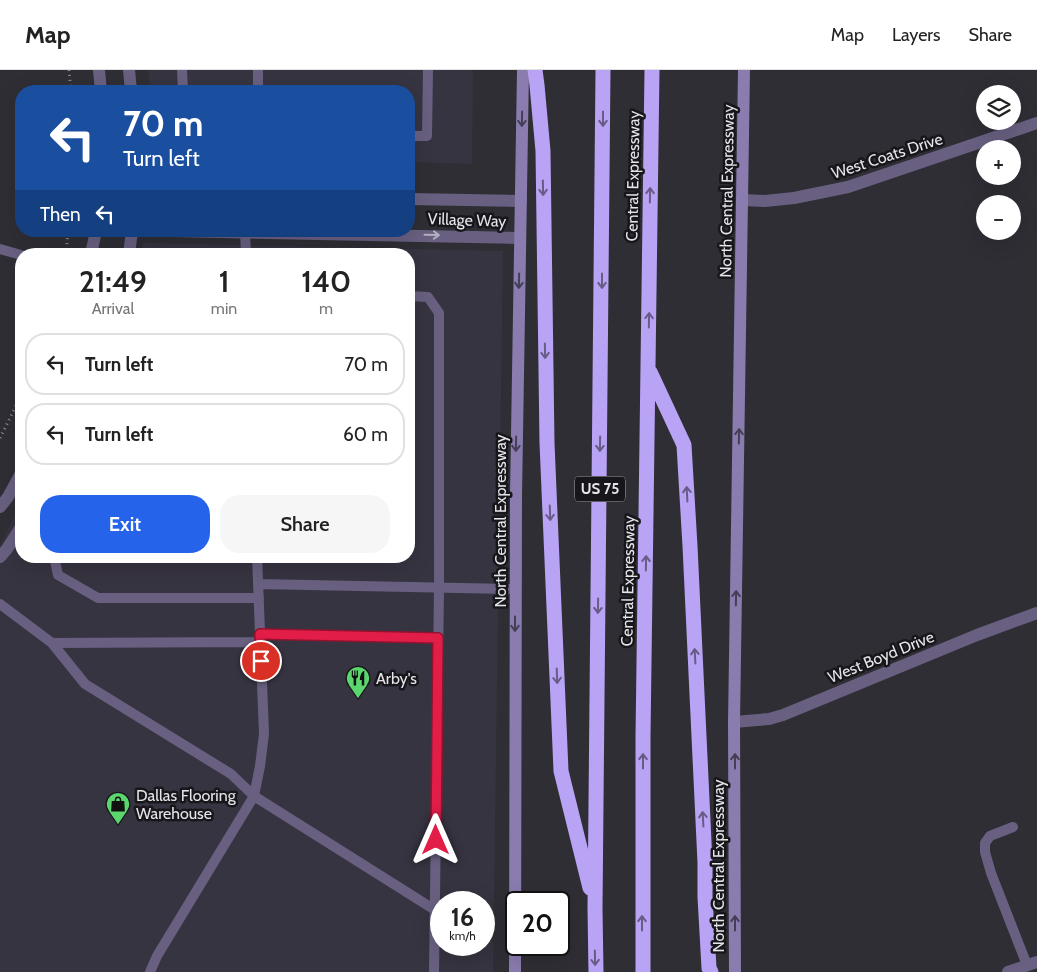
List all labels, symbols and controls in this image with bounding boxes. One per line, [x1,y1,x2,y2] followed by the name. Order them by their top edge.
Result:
[25,20,71,49] text: Map
[831,24,864,46] text: Map
[892,24,941,46] text: Layers
[969,24,1012,46] text: Share
[976,85,1021,240] map controls
[976,85,1021,130] button: layers
[123,102,204,145] text: 70 m
[716,104,738,278] street label: North Central Expressway
[40,105,105,170] icon: left
[518,110,527,126] one-way arrow
[598,110,608,126] one-way arrow
[622,111,644,241] street label: Central Expressway
[829,129,945,183] street label: West Coats Drive
[976,140,1021,185] button: +
[123,145,200,172] text: Turn left
[538,180,548,196] one-way arrow
[645,187,655,203] one-way arrow
[976,195,1021,240] button: −
[91,200,119,228] icon: left
[40,203,81,226] text: Then
[427,209,507,231] street label: Village Way
[423,231,439,240] one-way arrow
[79,263,147,300] text: 21:49
[219,263,229,300] text: 1
[301,263,351,300] text: 140
[514,272,524,289] one-way arrow
[597,272,607,289] one-way arrow
[92,299,134,318] text: Arrival
[211,299,237,318] text: min
[319,299,333,318] text: m
[644,312,654,328] one-way arrow
[541,343,550,359] one-way arrow
[42,350,70,378] icon: left
[85,353,153,376] text: Turn left
[344,353,388,376] text: 70 m
[42,420,70,448] icon: left
[85,423,153,446] text: Turn left
[343,423,388,446] text: 60 m
[734,428,744,444] one-way arrow
[491,434,510,608] street label: North Central Expressway
[512,435,521,451] one-way arrow
[595,435,605,451] one-way arrow
[575,476,625,502] road number: US 75
[683,486,692,502] one-way arrow
[40,495,210,553] button: Exit
[220,495,390,553] button: Share
[545,505,554,521] one-way arrow
[617,516,639,646] street label: Central Expressway
[641,556,650,572] one-way arrow
[732,591,741,607] one-way arrow
[593,598,603,614] one-way arrow
[510,615,520,631] one-way arrow
[825,627,937,687] street label: West Boyd Drive
[240,640,282,682] pin
[247,647,275,675] icon: arrive
[691,649,700,665] one-way arrow
[345,665,371,699] restaurant icon: Arby's
[552,667,561,683] one-way arrow
[376,669,417,688] place label: Arby's
[638,753,648,770] one-way arrow
[730,753,739,769] one-way arrow
[709,779,728,953] street label: North Central Expressway
[136,786,237,823] place label: Dallas Flooring Warehouse
[105,791,131,825] shop icon: Dallas Flooring Warehouse
[698,811,707,827] one-way arrow
[409,813,461,865] position arrow
[505,891,570,956] speed limit sign: 20
[451,902,474,932] text: 16
[637,916,647,932] one-way arrow
[730,916,740,932] one-way arrow
[449,928,476,943] text: km/h
[591,950,600,966] one-way arrow

